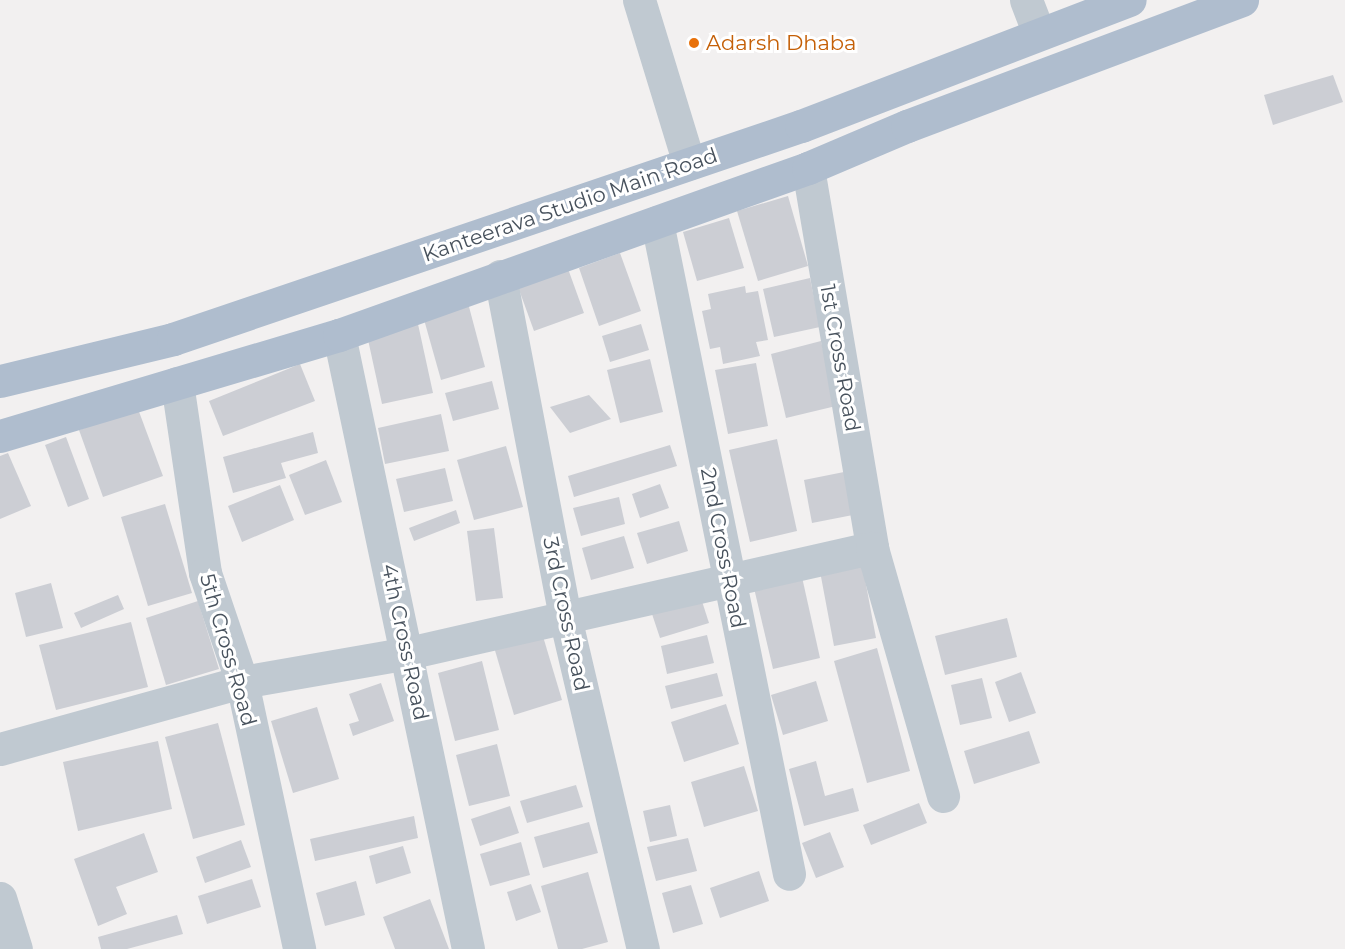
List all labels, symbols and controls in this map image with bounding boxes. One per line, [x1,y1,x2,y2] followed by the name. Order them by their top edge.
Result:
[706,30,856,56] place label: Adarsh Dhaba
[687,36,701,50] marker: Adarsh Dhaba
[419,143,721,267] street label: Kanteerava Studio Main Road
[815,282,865,434] street label: 1st Cross Road
[695,466,751,630] street label: 2nd Cross Road
[537,535,595,693] street label: 3rd Cross Road
[376,562,434,722] street label: 4th Cross Road
[194,571,262,729] street label: 5th Cross Road

